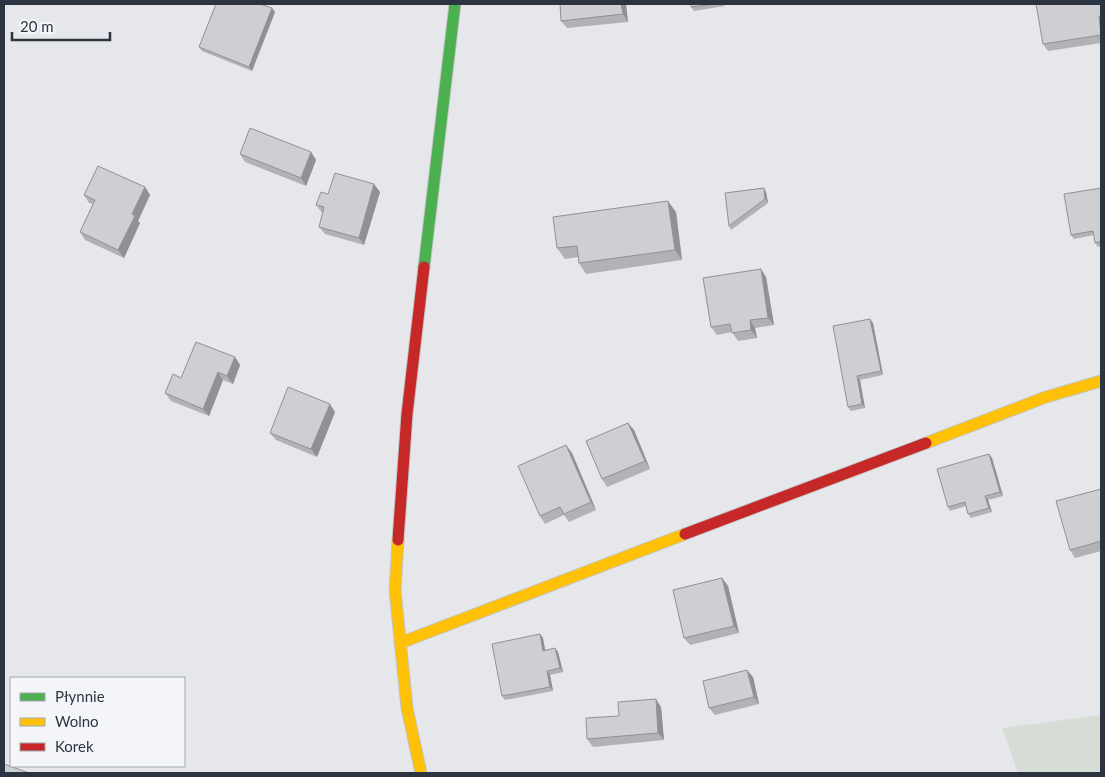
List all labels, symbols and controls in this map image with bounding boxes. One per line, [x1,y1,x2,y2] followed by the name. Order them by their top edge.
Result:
[12,10,110,42] scale bar
[20,17,54,35] text: 20 m
[10,677,185,767] legend
[55,687,105,705] text: Płynnie
[55,712,99,730] text: Wolno
[55,737,94,755] text: Korek

